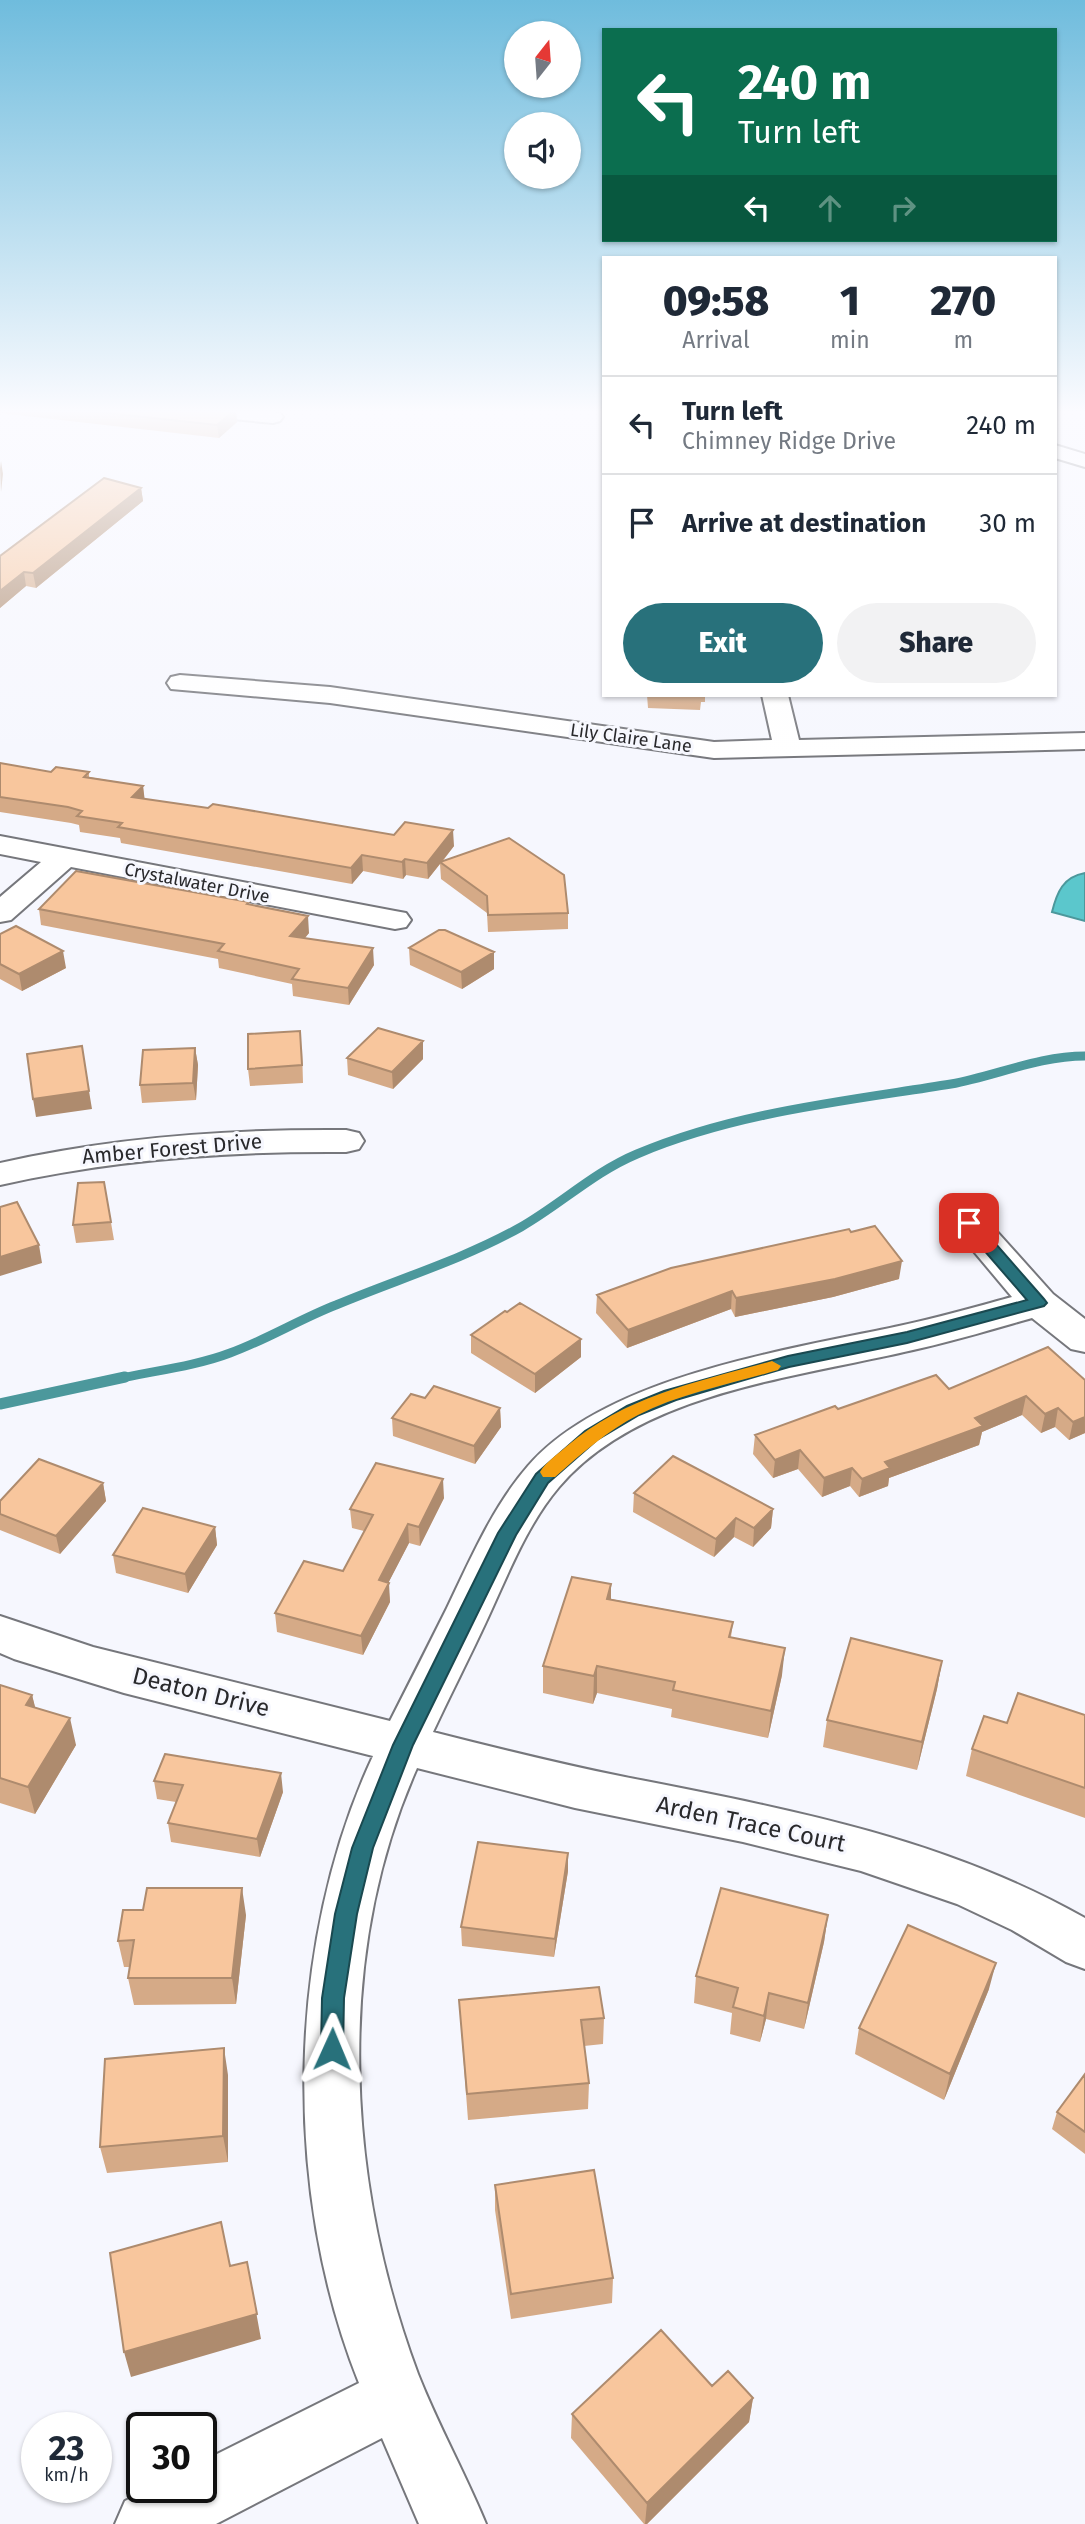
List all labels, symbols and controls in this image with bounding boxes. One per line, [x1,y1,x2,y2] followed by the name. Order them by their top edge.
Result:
[504,21,581,98] north arrow
[504,21,581,189] map controls
[738,53,871,112] text: 240 m
[623,56,714,147] icon: left
[504,112,581,189] button: sound
[738,113,860,151] text: Turn left
[738,189,776,227] icon: left
[811,189,849,227] icon: ahead
[884,189,922,227] icon: right
[663,276,769,326] text: 09:58
[840,276,860,326] text: 1
[930,276,996,326] text: 270
[682,326,750,354] text: Arrival
[830,326,870,354] text: min
[953,326,973,354] text: m
[682,396,783,427] text: Turn left
[623,406,661,444] icon: left
[966,410,1036,441] text: 240 m
[682,427,896,455] text: Chimney Ridge Drive
[623,504,661,542] icon: arrive
[682,508,926,539] text: Arrive at destination
[979,508,1036,539] text: 30 m
[623,603,823,683] button: Exit
[837,603,1036,683] button: Share
[569,719,693,757] street label: Lily Claire Lane
[122,858,272,908] street label: Crystalwater Drive
[81,1128,263,1170] street label: Amber Forest Drive
[939,1193,999,1253] pin
[950,1204,988,1242] icon: arrive
[130,1661,272,1723] street label: Deaton Drive
[654,1790,848,1858] street label: Arden Trace Court
[295,2012,369,2086] position arrow
[126,2412,217,2503] speed limit sign: 30
[48,2427,85,2469] text: 23
[44,2464,89,2486] text: km/h

